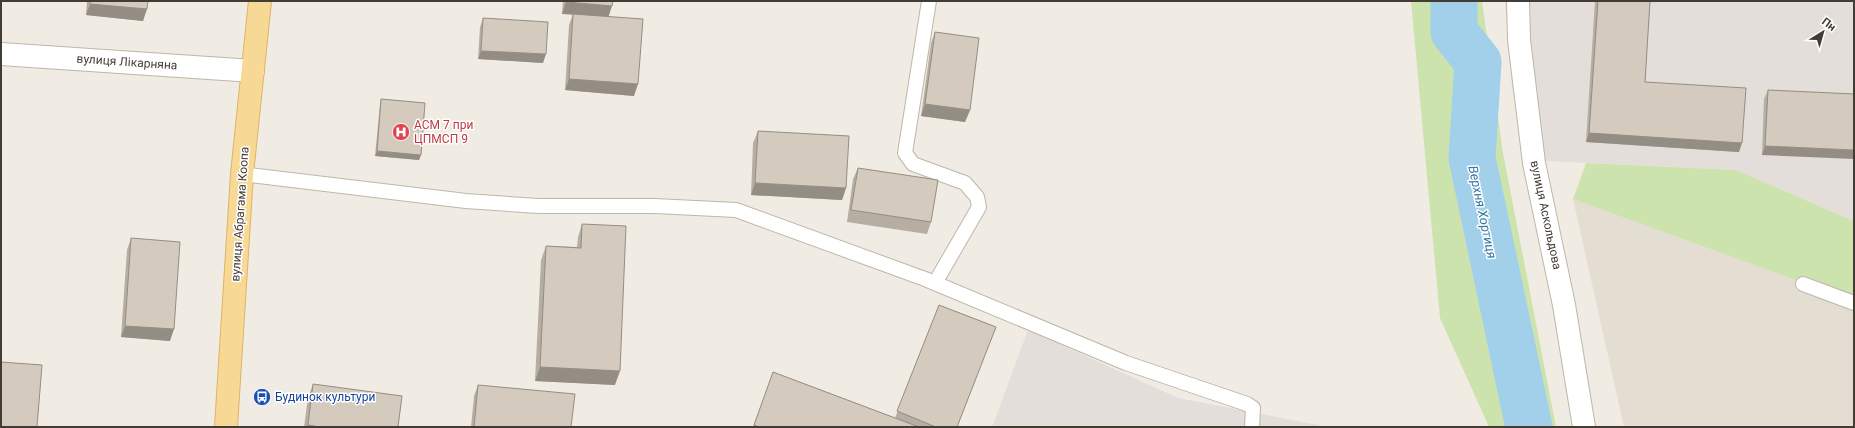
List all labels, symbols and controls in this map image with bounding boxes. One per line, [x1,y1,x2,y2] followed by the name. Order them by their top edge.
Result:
[1803,12,1843,52] north arrow
[1819,15,1838,34] text: Пн
[76,51,178,73] street label: вулиця Лікарняна
[414,118,473,146] place label: АСМ 7 при ЦПМСП 9
[391,122,411,142] hospital icon: АСМ 7 при ЦПМСП 9
[228,146,252,282] street label: вулиця Абрагама Коопа
[1528,159,1564,271] street label: вулиця Аскольдова
[1465,164,1500,260] water label: Верхня Хортиця
[252,387,272,407] bus stop icon: Будинок культури
[275,390,376,404] place label: Будинок культури

